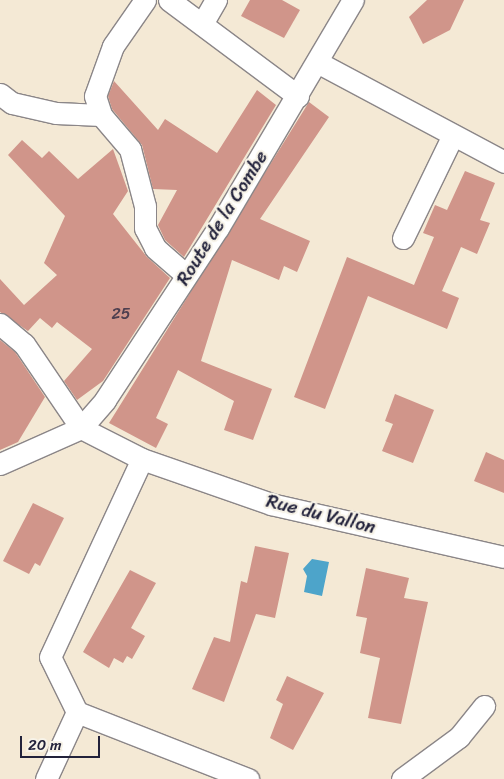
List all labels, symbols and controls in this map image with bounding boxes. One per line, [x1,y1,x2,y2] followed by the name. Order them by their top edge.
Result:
[171,146,273,290] street label: Route de la Combe
[111,304,131,324] house number: 25
[264,489,378,539] street label: Rue du Vallon
[22,726,102,758] scale bar
[28,732,62,758] text: 20 m

